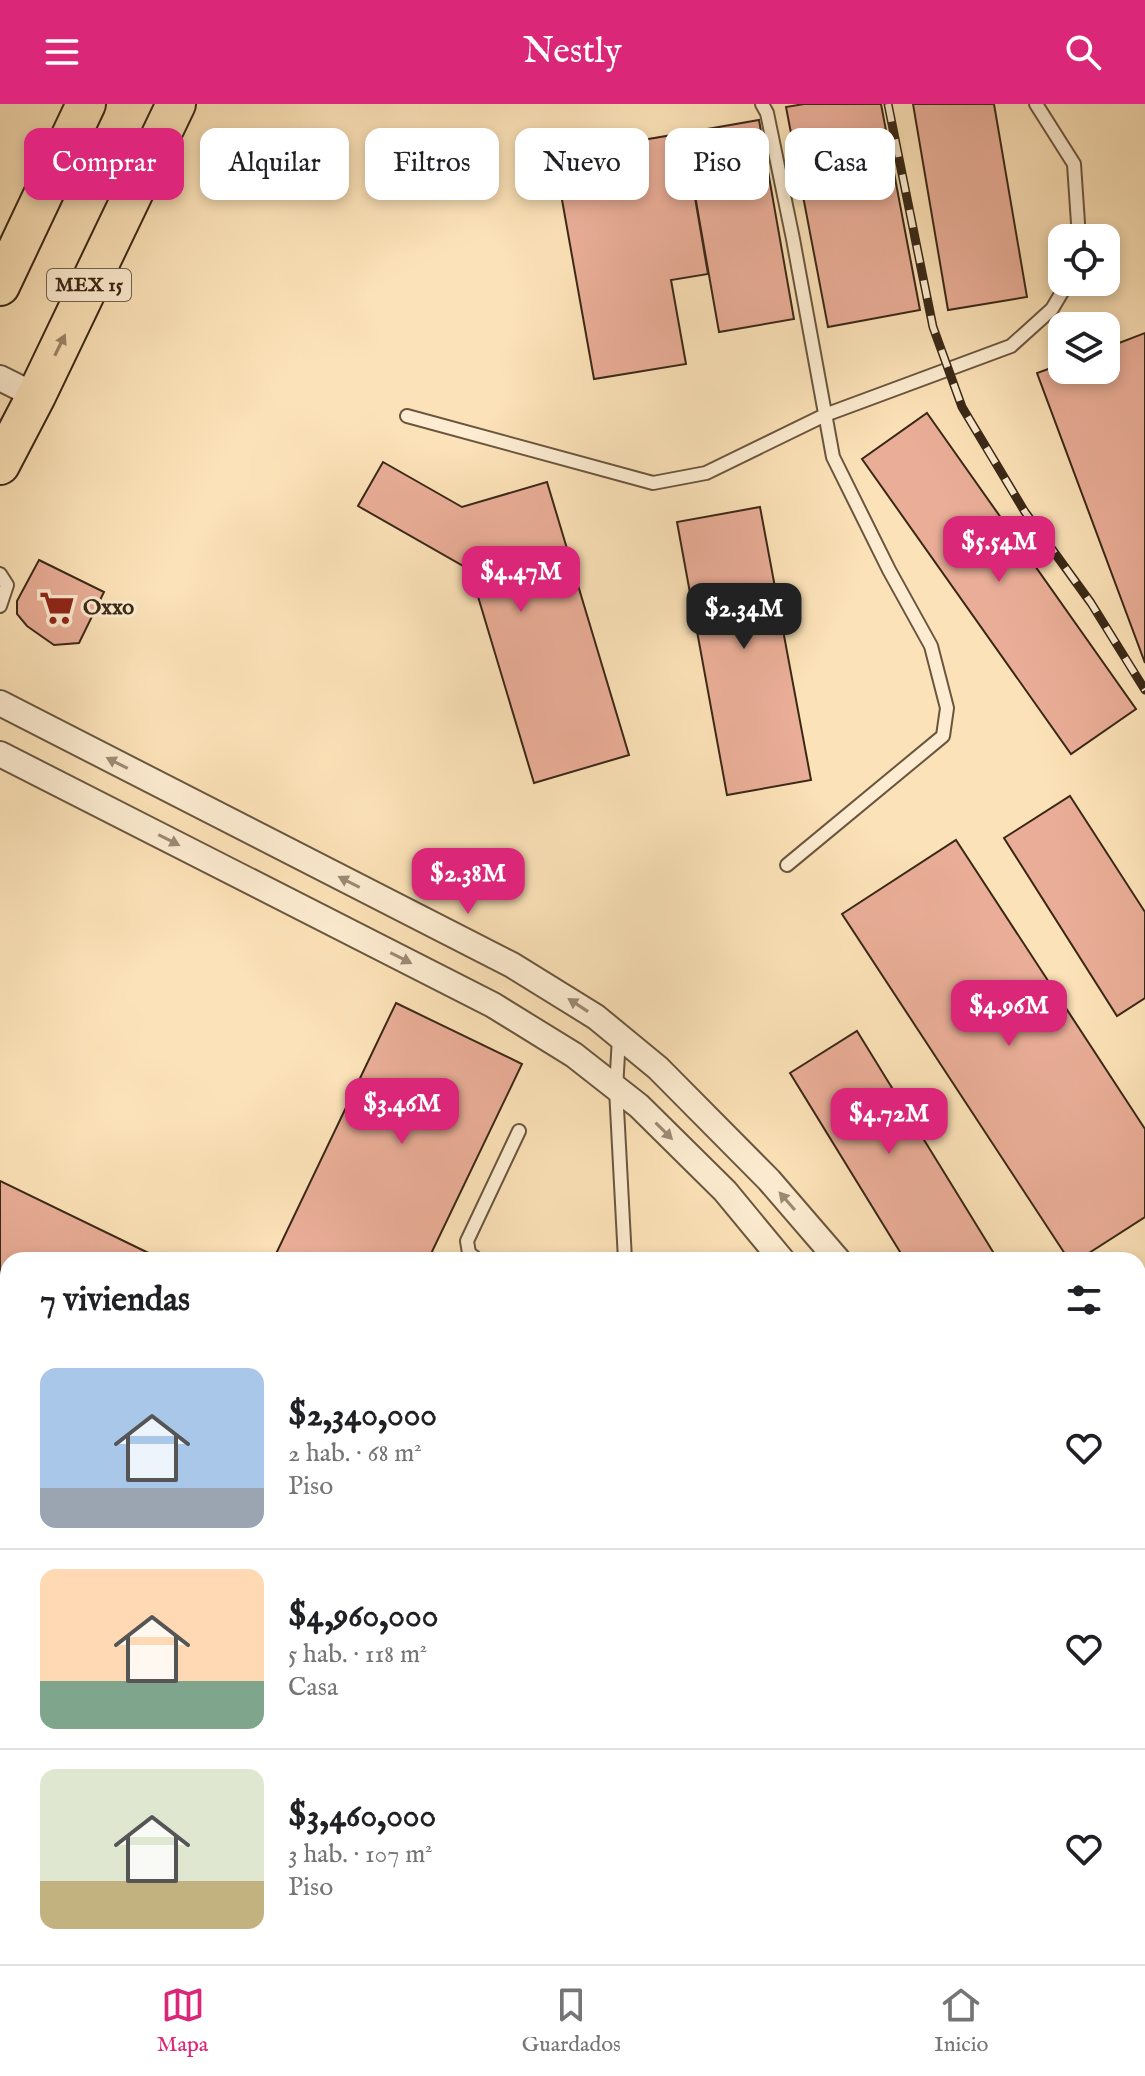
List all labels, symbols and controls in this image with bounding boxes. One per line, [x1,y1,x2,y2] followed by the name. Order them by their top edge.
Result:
[523,29,622,75] text: Nestly
[40,30,84,74] icon: menu
[1061,30,1105,74] icon: search
[24,128,184,200] chip: Comprar
[200,128,349,200] chip: Alquilar
[365,128,499,200] chip: Filtros
[515,128,649,200] chip: Nuevo
[665,128,769,200] chip: Piso
[785,128,895,200] chip: Casa
[1048,224,1120,384] map controls
[1048,224,1120,296] button: locate
[47,269,131,301] road number: MEX 15
[1048,312,1120,384] button: layers
[53,333,67,357] one-way arrow
[934,516,1064,584] pin: $5.54M
[961,525,1037,558] text: $5.54M
[456,546,586,614] pin: $4.47M
[480,555,562,588] text: $4.47M
[679,583,809,651] pin: $2.34M
[38,589,76,627] supermarket icon: Oxxo
[704,592,784,625] text: $2.34M
[83,594,134,622] place label: Oxxo
[106,757,129,770] one-way arrow
[158,834,181,847] one-way arrow
[403,848,533,916] pin: $2.38M
[430,857,506,890] text: $2.38M
[337,875,360,888] one-way arrow
[390,952,413,965] one-way arrow
[944,980,1074,1048] pin: $4.96M
[969,989,1049,1022] text: $4.96M
[567,997,588,1012] one-way arrow
[337,1078,467,1146] pin: $3.46M
[363,1087,441,1120] text: $3.46M
[824,1088,954,1156] pin: $4.72M
[849,1097,929,1130] text: $4.72M
[654,1121,673,1140] one-way arrow
[779,1191,796,1211] one-way arrow
[1062,1278,1106,1322] icon: filters
[40,1279,190,1322] text: 7 viviendas
[288,1394,437,1437] text: $2,340,000
[104,1400,200,1496] icon: home
[1062,1426,1106,1470] icon: heart
[288,1437,422,1470] text: 2 hab. · 68 m²
[288,1470,333,1503] text: Piso
[288,1595,438,1638] text: $4,960,000
[104,1601,200,1697] icon: home
[1062,1627,1106,1671] icon: heart
[288,1638,427,1671] text: 5 hab. · 118 m²
[288,1671,338,1704] text: Casa
[288,1795,436,1838] text: $3,460,000
[104,1801,200,1897] icon: home
[1062,1827,1106,1871] icon: heart
[288,1838,433,1871] text: 3 hab. · 107 m²
[288,1871,333,1904] text: Piso
[157,1983,208,2059] tab: Mapa
[522,1983,621,2059] tab: Guardados
[934,1983,988,2059] tab: Inicio

